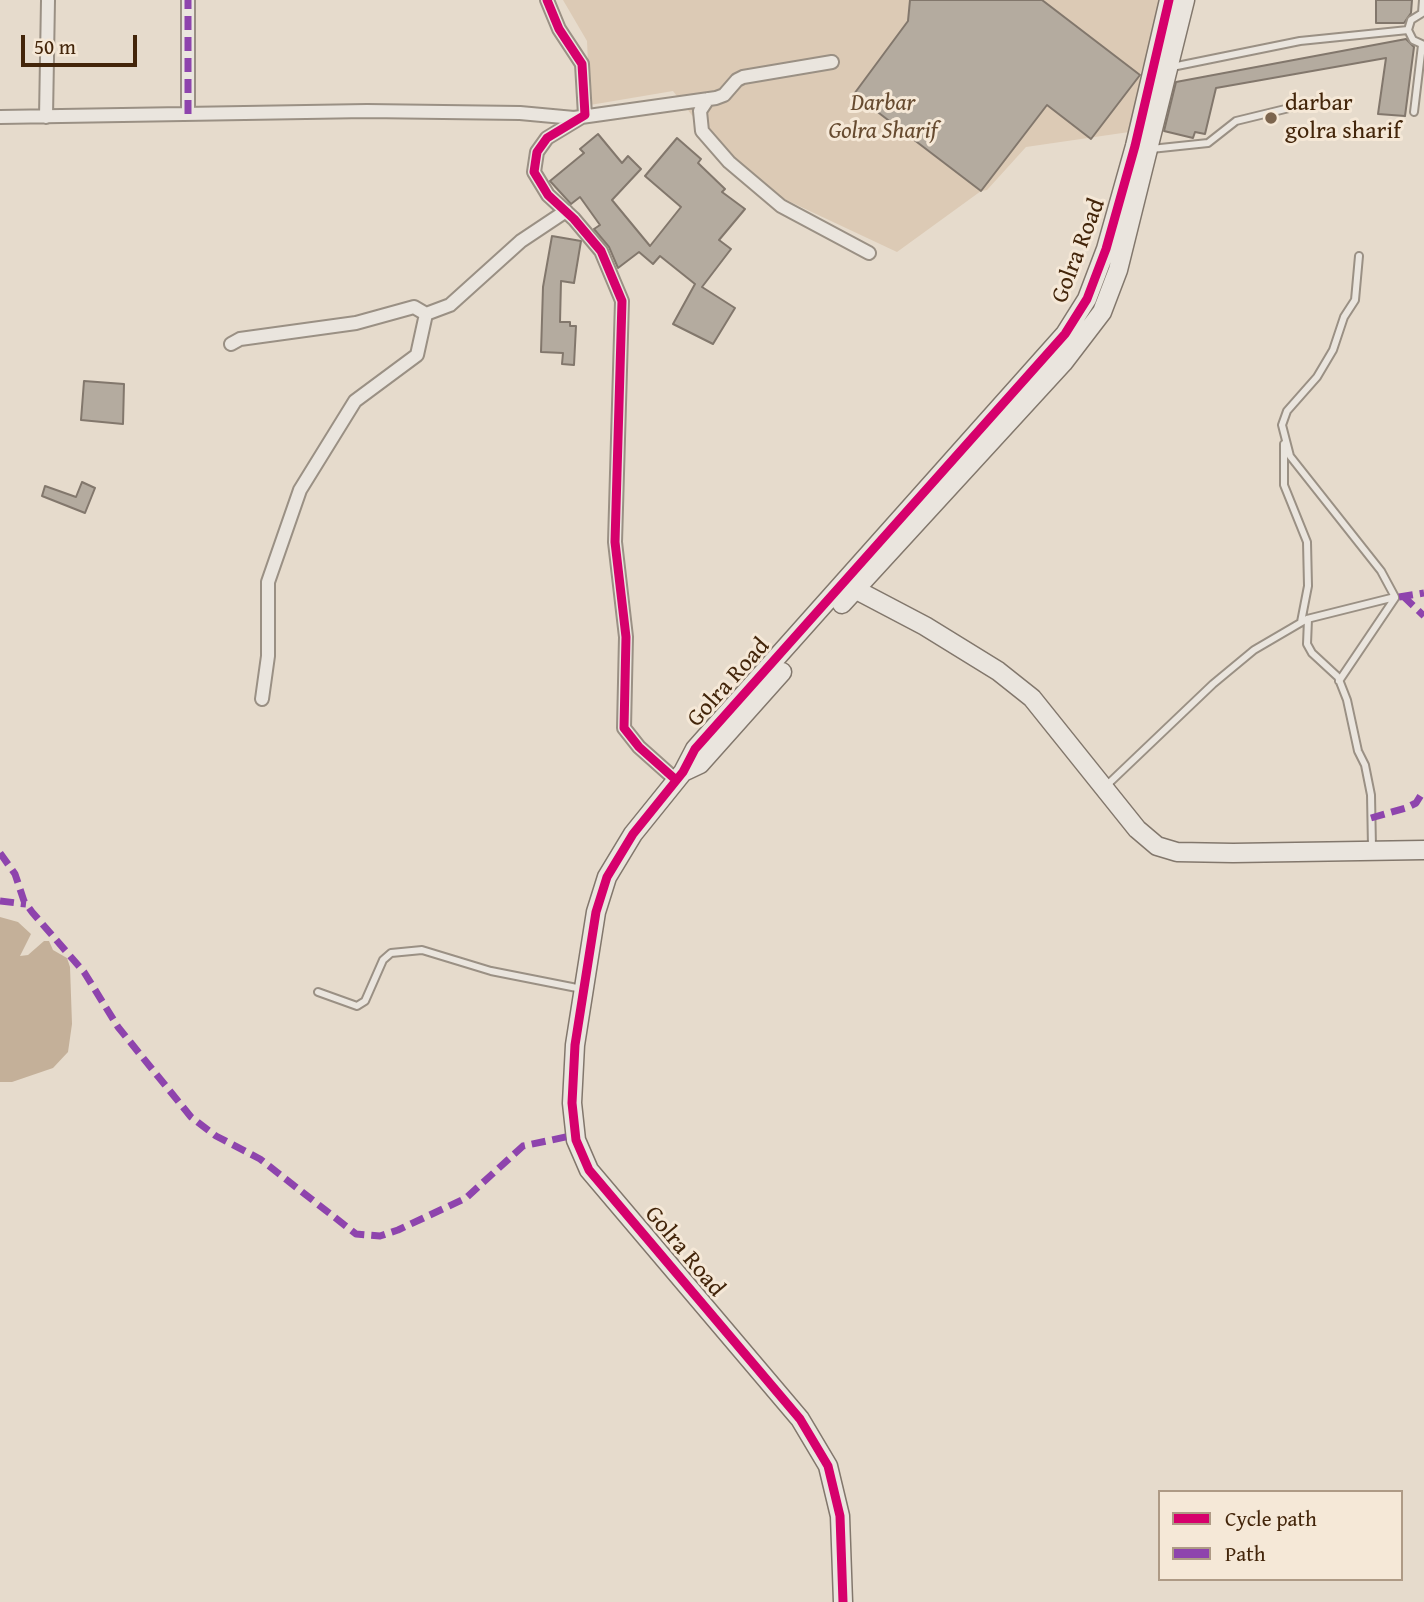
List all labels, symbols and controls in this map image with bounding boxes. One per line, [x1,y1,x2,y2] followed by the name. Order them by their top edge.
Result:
[24,21,140,65] scale bar
[34,31,76,62] text: 50 m
[828,90,938,146] park label: Darbar Golra Sharif
[1285,90,1401,146] place label: darbar golra sharif
[1263,110,1279,126] marker: darbar golra sharif
[1046,195,1112,307] street label: Golra Road
[682,633,776,733] street label: Golra Road
[638,1201,730,1303] street label: Golra Road
[1158,1490,1403,1581] legend
[1225,1503,1317,1534] text: Cycle path
[1225,1538,1265,1569] text: Path

